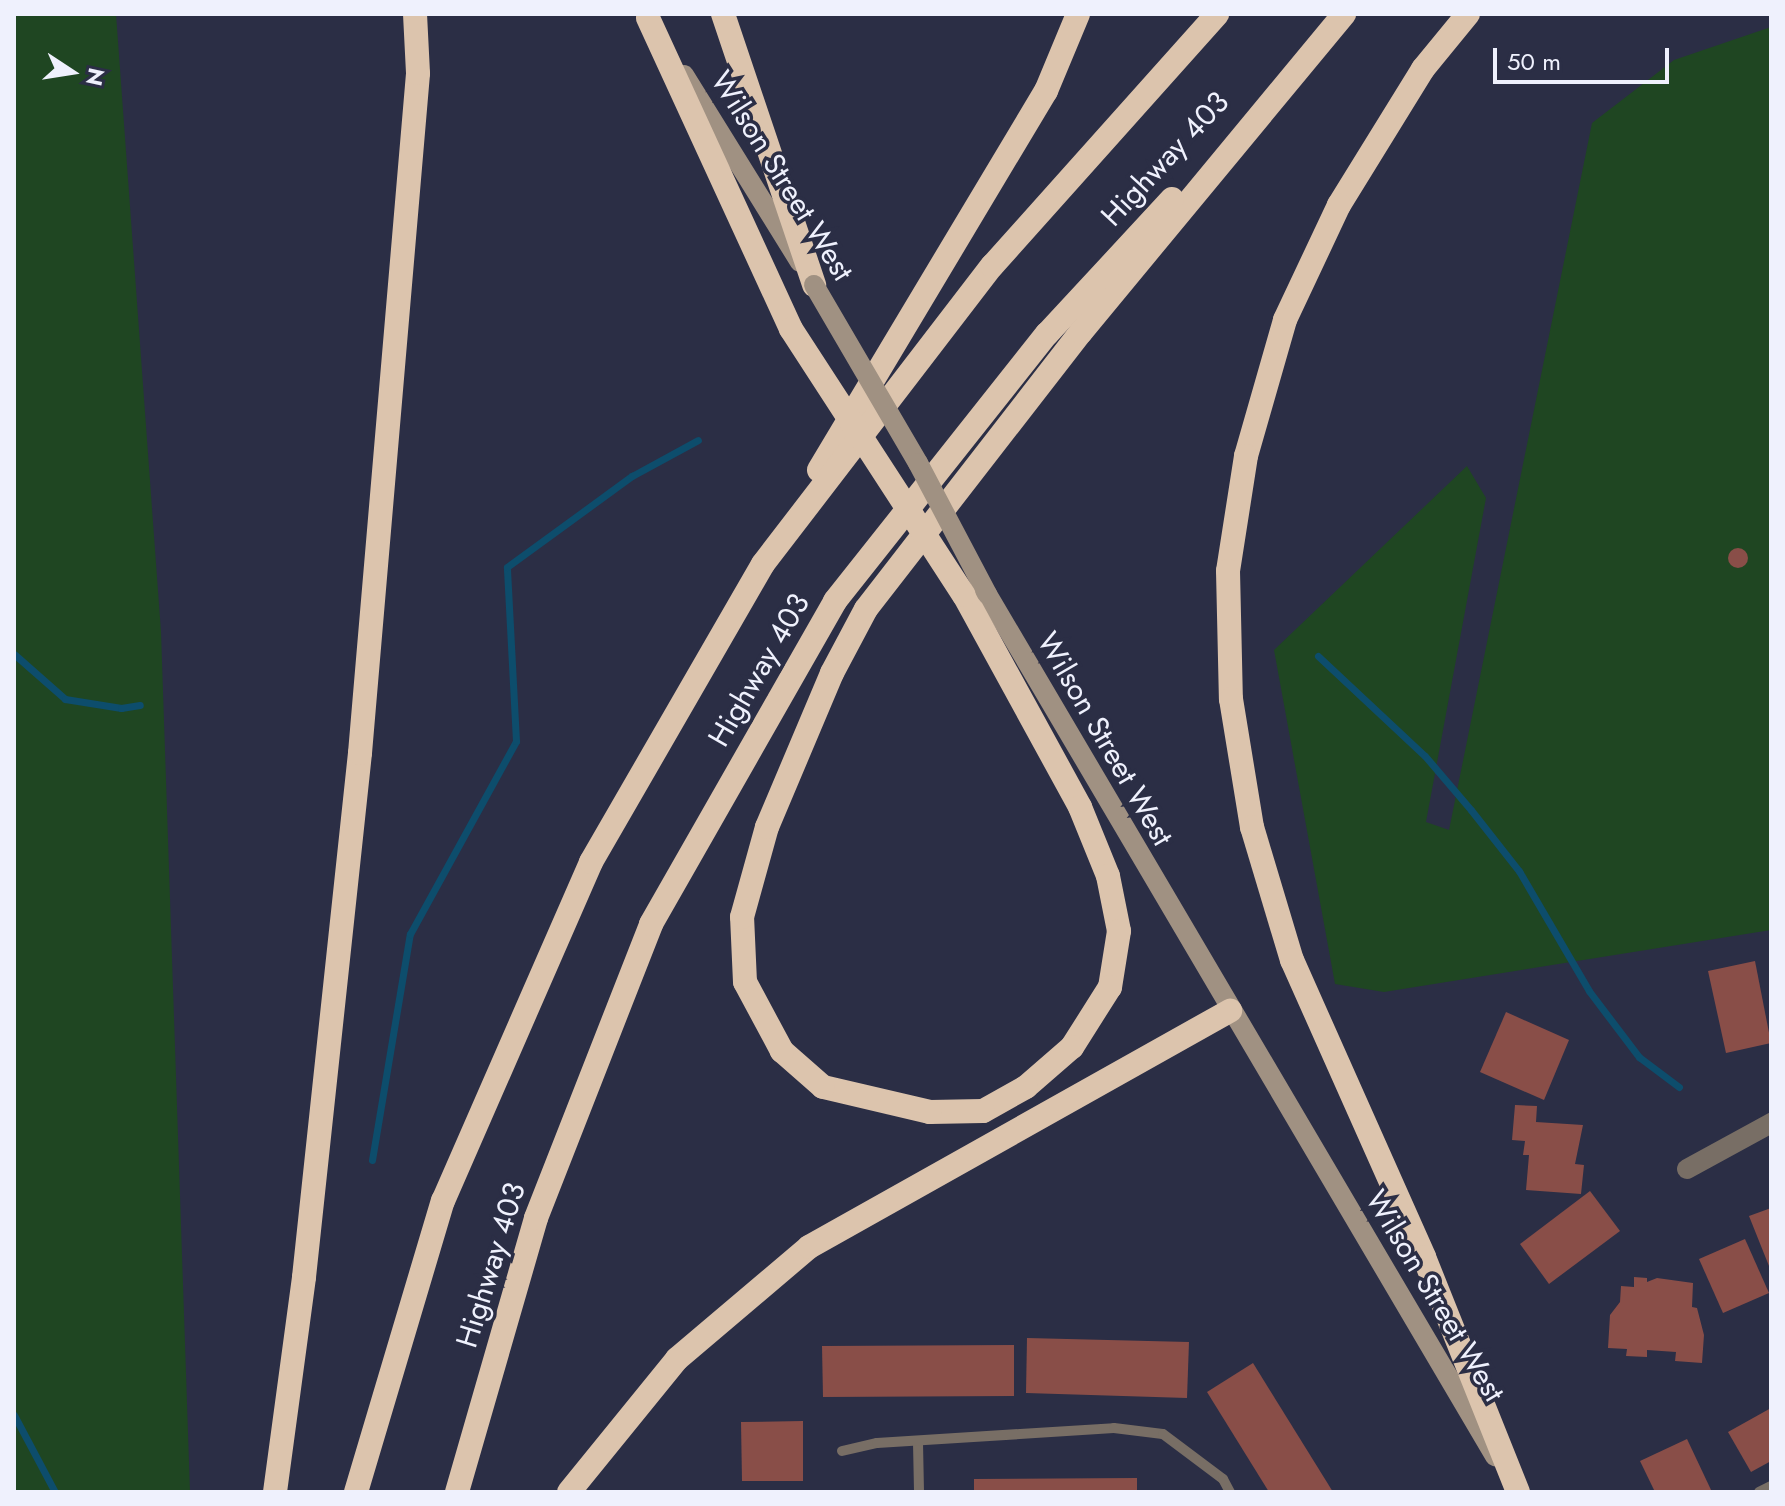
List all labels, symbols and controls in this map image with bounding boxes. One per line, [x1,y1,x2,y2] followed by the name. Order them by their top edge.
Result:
[32,32,112,112] north arrow
[1497,32,1673,82] scale bar
[1507,44,1561,79] text: 50 m
[78,65,113,89] text: N
[703,65,861,287] street label: Wilson Street West
[1094,84,1236,234] street label: Highway 403
[701,587,817,753] street label: Highway 403
[1029,626,1181,852] street label: Wilson Street West
[449,1178,533,1352] street label: Highway 403
[1358,1184,1512,1408] street label: Wilson Street West

